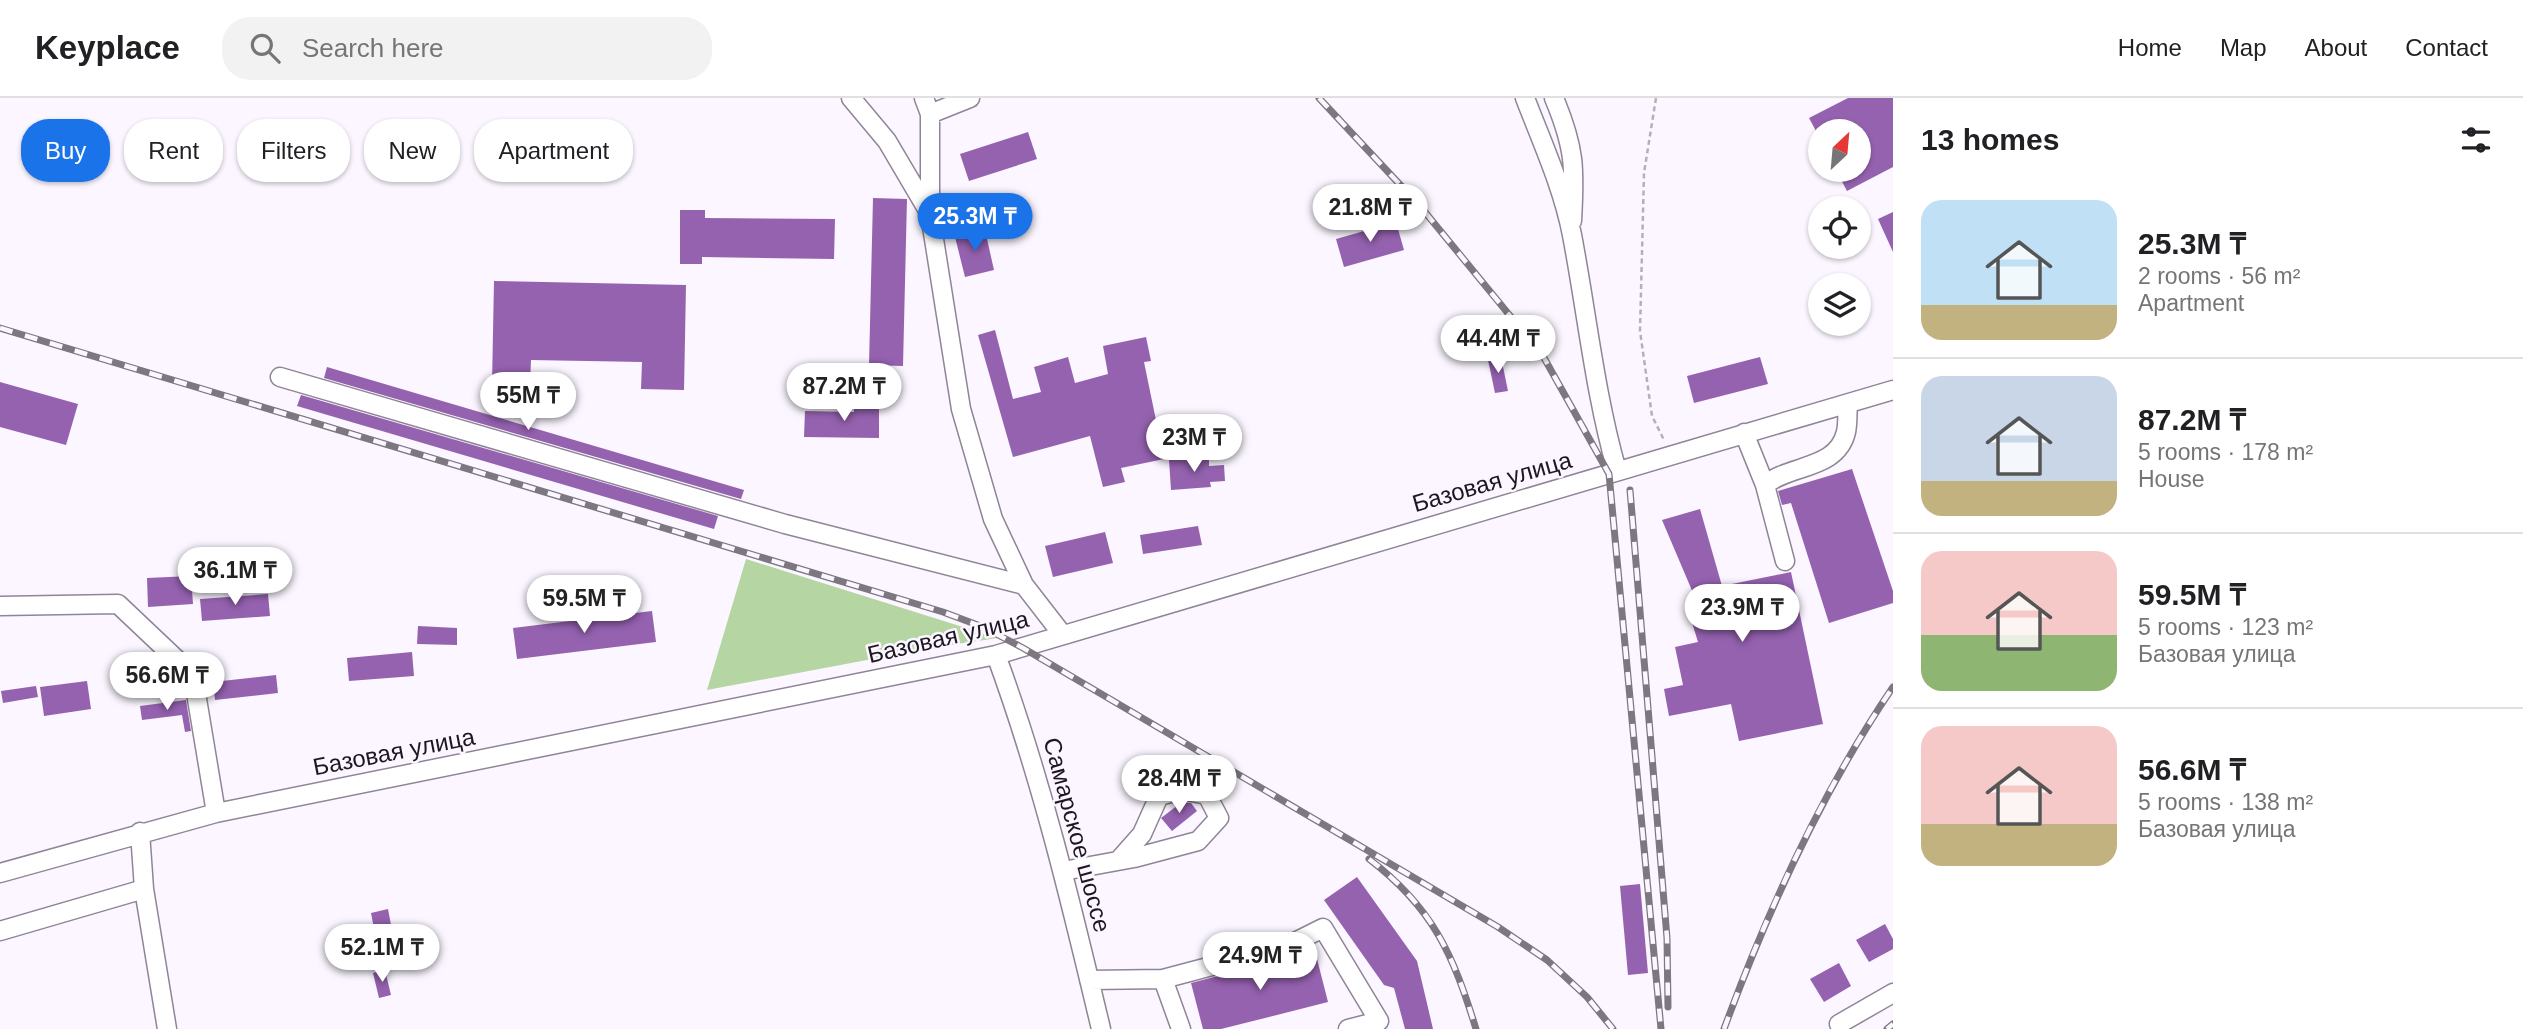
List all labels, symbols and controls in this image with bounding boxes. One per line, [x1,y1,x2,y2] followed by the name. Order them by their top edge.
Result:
[222,17,712,80] search box
[35,29,180,66] text: Keyplace
[246,29,284,67] icon: search
[302,33,444,63] text: Search here
[2118,34,2182,61] text: Home
[2220,34,2267,61] text: Map
[2305,34,2367,61] text: About
[2405,34,2488,61] text: Contact
[21,119,110,182] chip: Buy
[124,119,223,182] chip: Rent
[237,119,350,182] chip: Filters
[364,119,460,182] chip: New
[474,119,633,182] chip: Apartment
[1808,119,1871,182] north arrow
[1808,119,1871,336] map controls
[2457,121,2495,159] icon: filters
[1921,123,2059,156] text: 13 homes
[1305,184,1435,244] pin: 21.8M ₸
[910,194,1040,253] pin: 25.3M ₸
[1329,194,1411,220] text: 21.8M ₸
[1808,196,1871,259] button: locate
[934,203,1016,229] text: 25.3M ₸
[2138,227,2246,260] text: 25.3M ₸
[1977,228,2061,312] icon: home
[2138,263,2300,289] text: 2 rooms · 56 m²
[1808,273,1871,336] button: layers
[2138,290,2244,316] text: Apartment
[1433,316,1563,375] pin: 44.4M ₸
[1457,325,1539,351] text: 44.4M ₸
[779,364,909,423] pin: 87.2M ₸
[479,372,577,432] pin: 55M ₸
[803,373,885,399] text: 87.2M ₸
[496,382,560,408] text: 55M ₸
[2138,403,2246,436] text: 87.2M ₸
[1977,404,2061,488] icon: home
[1145,414,1243,474] pin: 23M ₸
[1162,424,1226,450] text: 23M ₸
[2138,439,2313,465] text: 5 rooms · 178 m²
[1409,446,1575,517] street label: Базовая улица
[2138,466,2204,492] text: House
[170,547,300,607] pin: 36.1M ₸
[194,557,276,583] text: 36.1M ₸
[519,575,649,635] pin: 59.5M ₸
[2138,578,2246,611] text: 59.5M ₸
[1977,579,2061,663] icon: home
[1677,584,1807,644] pin: 23.9M ₸
[543,585,625,611] text: 59.5M ₸
[1701,594,1783,620] text: 23.9M ₸
[865,605,1032,668] street label: Базовая улица
[2138,614,2313,640] text: 5 rooms · 123 m²
[2138,641,2296,667] text: Базовая улица
[102,652,232,712] pin: 56.6M ₸
[126,662,208,688] text: 56.6M ₸
[311,722,478,780] street label: Базовая улица
[1039,735,1116,935] street label: Самарское шоссе
[2138,753,2246,786] text: 56.6M ₸
[1977,754,2061,838] icon: home
[1114,756,1244,815] pin: 28.4M ₸
[1138,765,1220,791] text: 28.4M ₸
[2138,789,2313,815] text: 5 rooms · 138 m²
[2138,816,2296,842] text: Базовая улица
[317,924,447,984] pin: 52.1M ₸
[1195,932,1325,992] pin: 24.9M ₸
[341,934,423,960] text: 52.1M ₸
[1219,942,1301,968] text: 24.9M ₸

